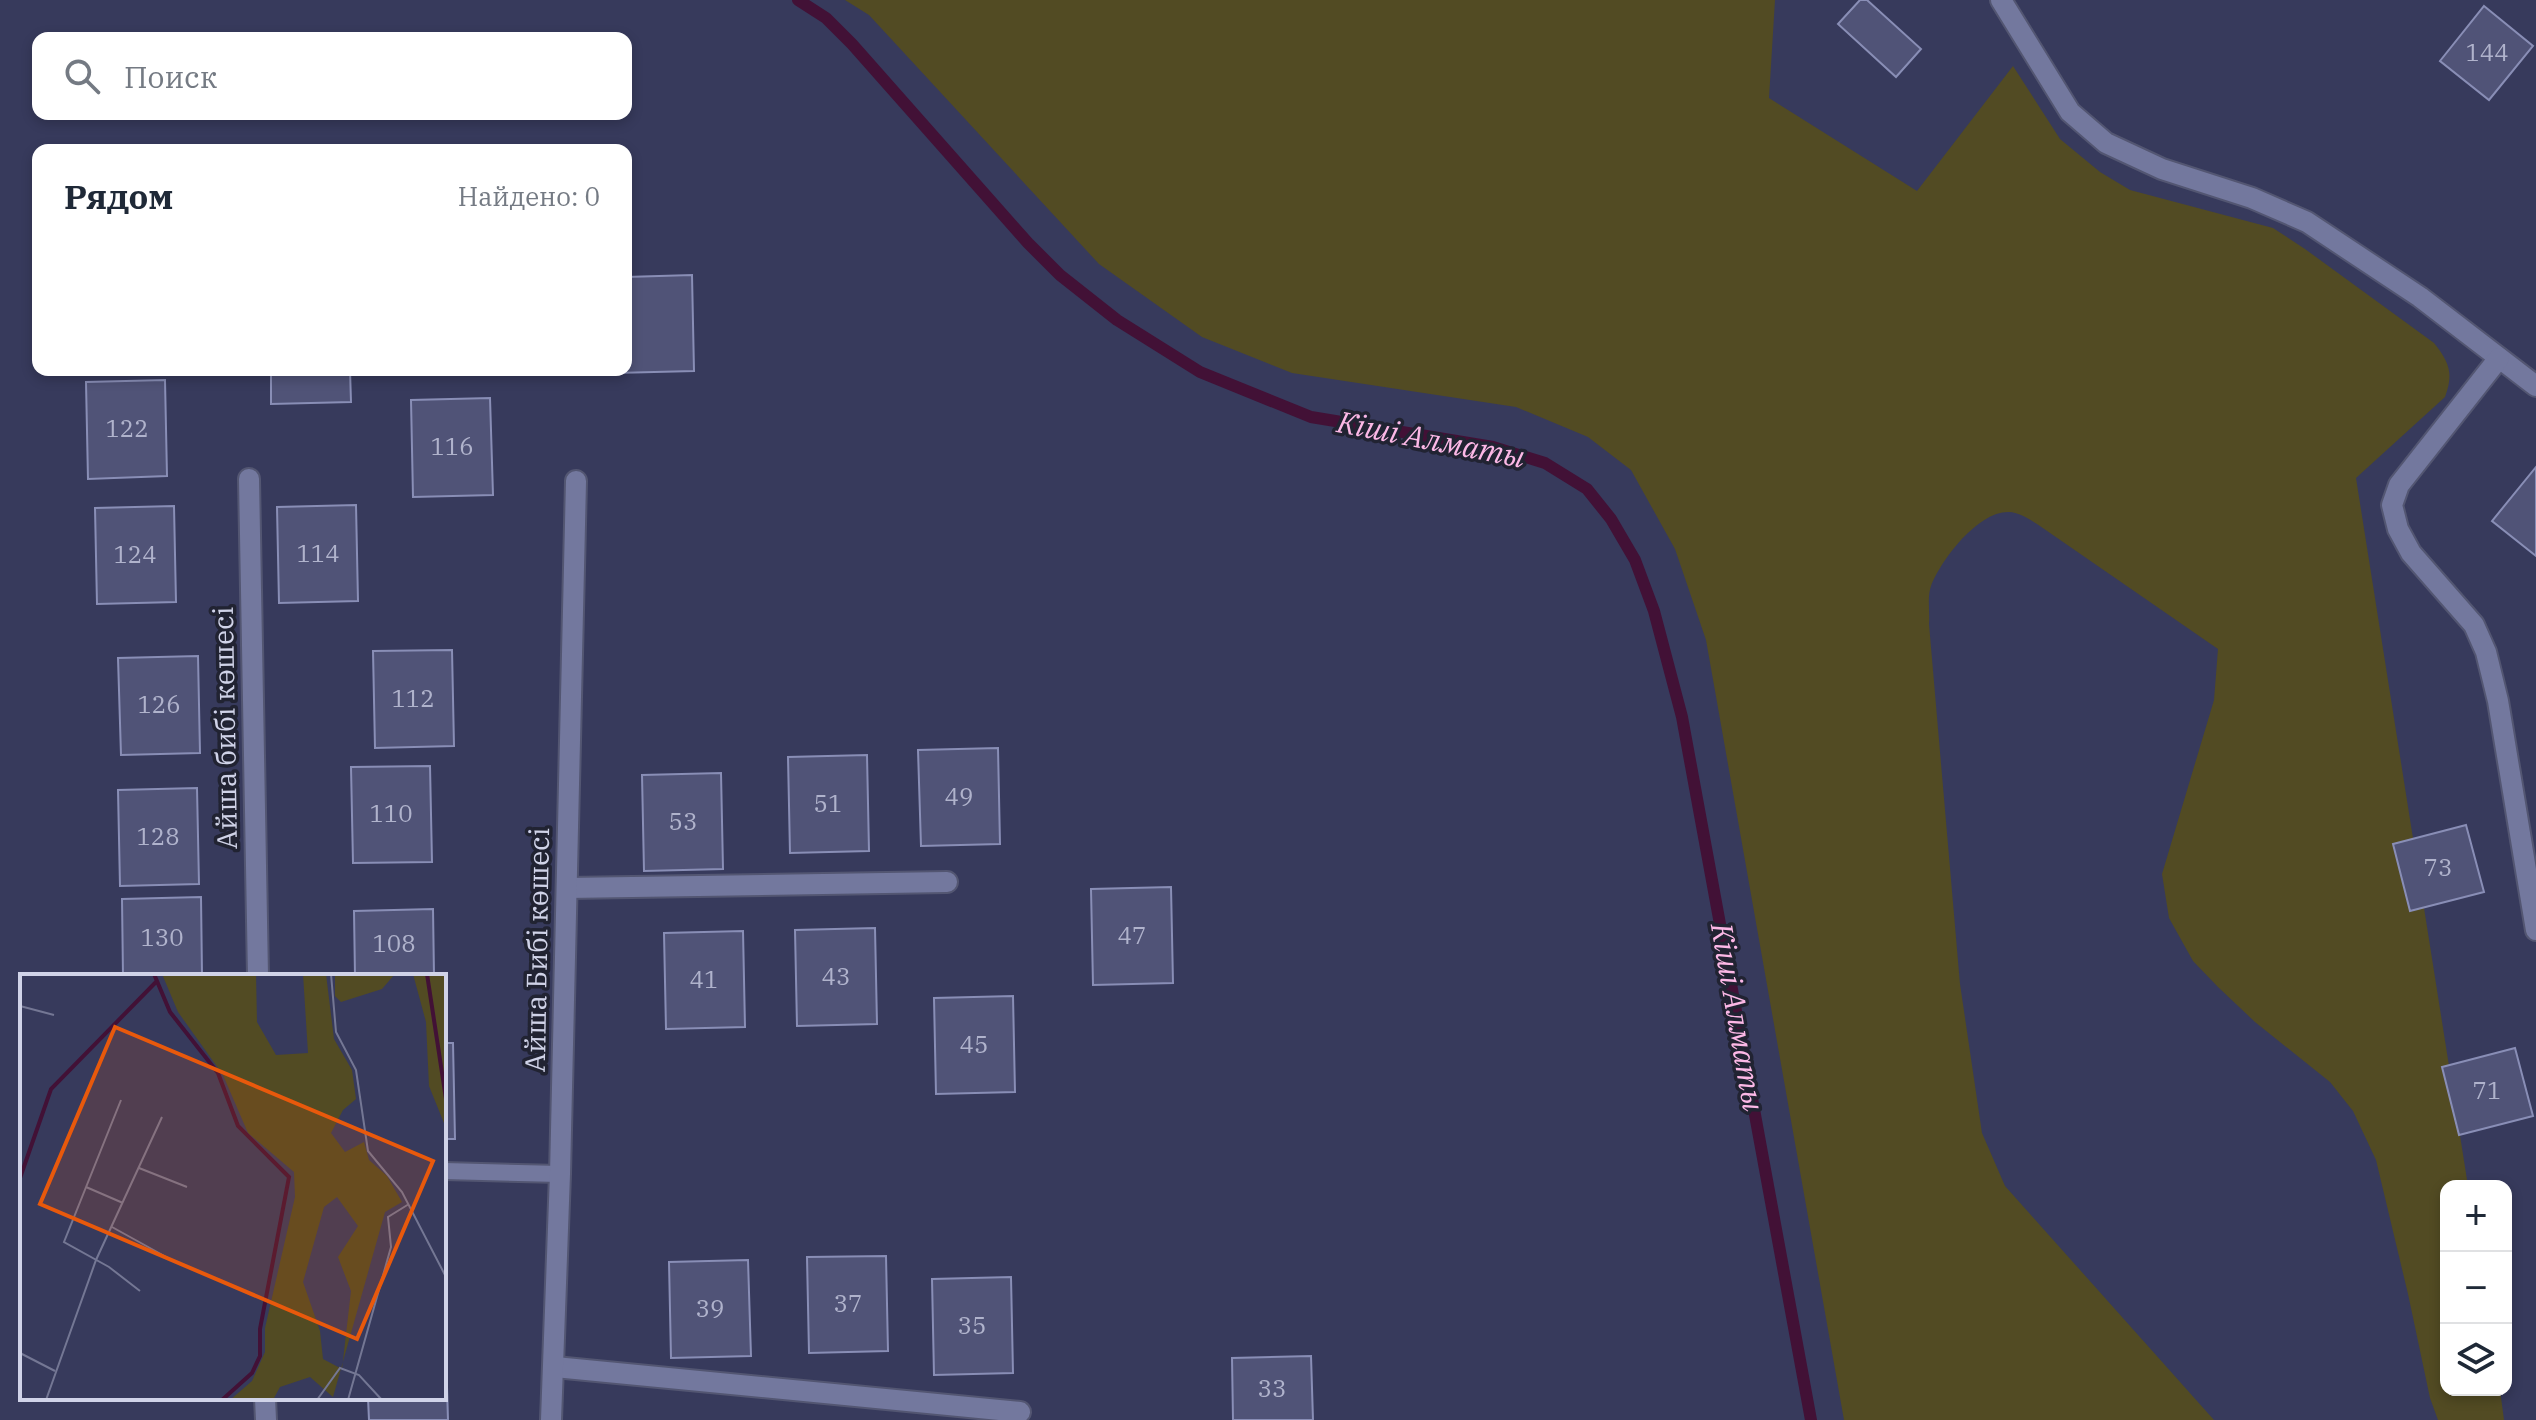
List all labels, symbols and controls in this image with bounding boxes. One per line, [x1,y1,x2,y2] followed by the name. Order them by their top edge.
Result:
[32,32,632,120] search box
[2465,36,2509,68] house number: 144
[60,54,104,98] icon: search
[124,57,217,96] text: Поиск
[64,174,173,218] text: Рядом
[458,179,600,213] text: Найдено: 0
[1333,401,1528,476] water label: Кіші Алматы
[105,412,149,444] house number: 122
[430,430,474,462] house number: 116
[296,537,340,569] house number: 114
[113,538,157,570] house number: 124
[204,606,245,850] street label: Айша бибі көшесі
[391,682,435,714] house number: 112
[137,688,181,720] house number: 126
[945,780,973,812] house number: 49
[814,787,842,819] house number: 51
[369,797,413,829] house number: 110
[669,805,697,837] house number: 53
[136,820,180,852] house number: 128
[516,827,557,1073] street label: Айша Бибі көшесі
[2424,851,2452,883] house number: 73
[1118,919,1146,951] house number: 47
[1703,919,1774,1114] water label: Кіші Алматы
[140,921,184,953] house number: 130
[372,927,416,959] house number: 108
[822,960,850,992] house number: 43
[690,963,718,995] house number: 41
[20,974,446,1400] inset map
[960,1028,988,1060] house number: 45
[2473,1074,2501,1106] house number: 71
[2440,1180,2512,1396] map controls
[2440,1180,2512,1252] button: +
[2440,1252,2512,1324] button: −
[834,1287,862,1319] house number: 37
[696,1292,724,1324] house number: 39
[958,1309,986,1341] house number: 35
[2440,1324,2512,1396] button: layers
[1258,1372,1286,1404] house number: 33

